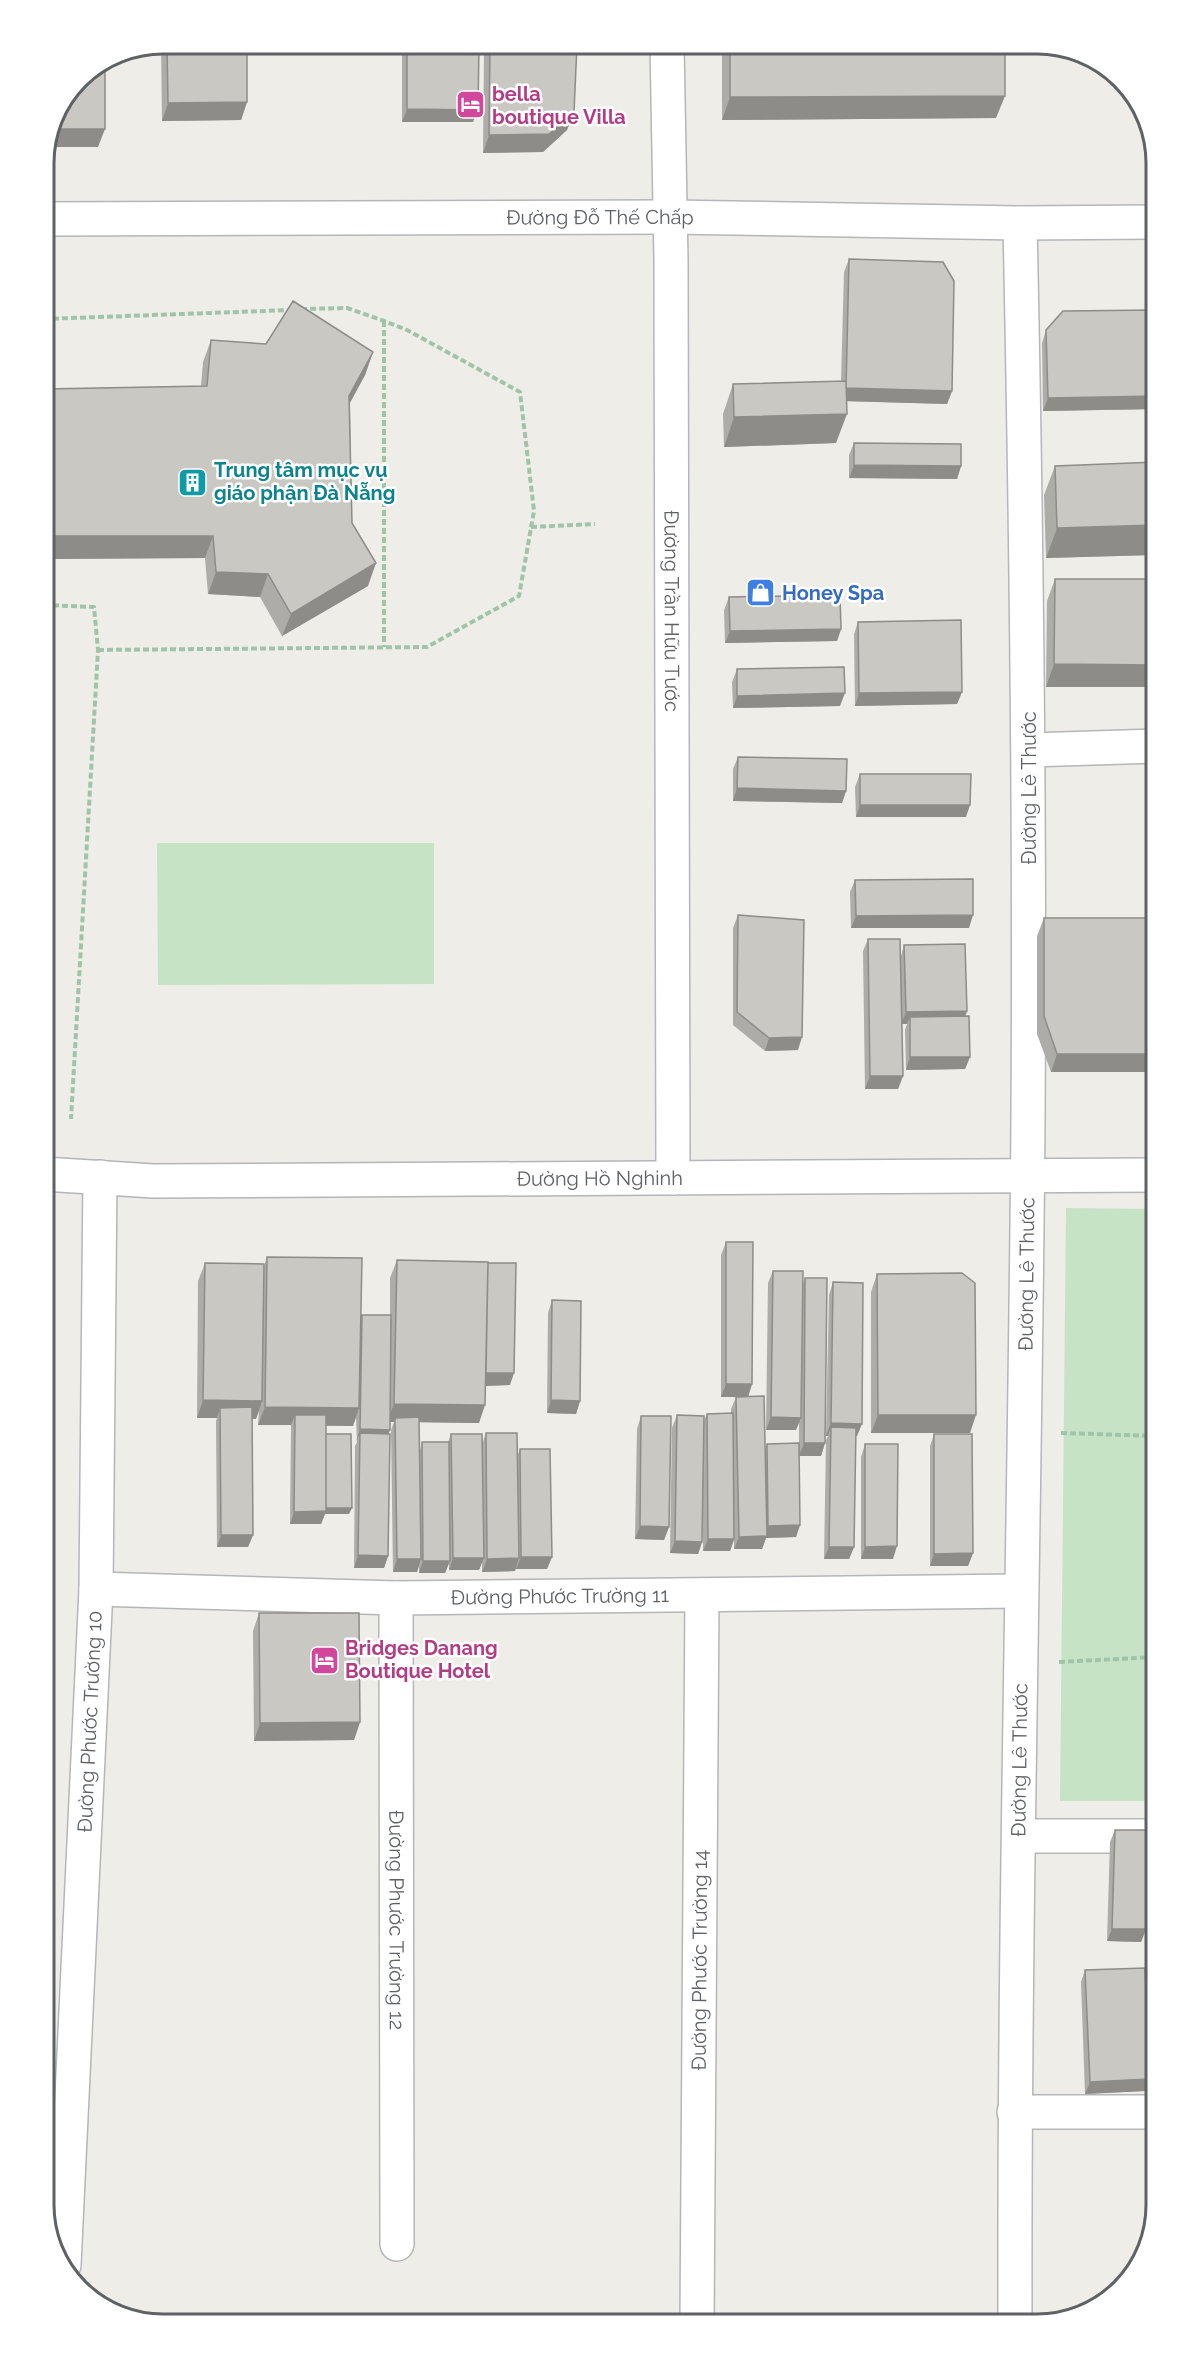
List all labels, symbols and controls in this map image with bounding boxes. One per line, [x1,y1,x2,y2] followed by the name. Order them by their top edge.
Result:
[492,82,626,129] place label: bella boutique Villa
[455,89,487,121] hotel icon: bella boutique Villa
[506,205,694,230] street label: Đường Đỗ Thế Chấp
[214,458,395,505] place label: Trung tâm mục vụ giáo phận Đà Nẵng
[177,466,209,498] building icon: Trung tâm mục vụ giáo phận Đà Nẵng
[660,510,684,712] street label: Đường Trần Hữu Tước
[745,577,777,609] shop icon: Honey Spa
[782,581,884,605] place label: Honey Spa
[1017,711,1041,865] street label: Đường Lê Thước
[517,1166,683,1191] street label: Đường Hồ Nghinh
[1013,1197,1039,1351] street label: Đường Lê Thước
[451,1583,670,1609] street label: Đường Phước Trường 11
[72,1610,107,1833] street label: Đường Phước Trường 10
[345,1636,498,1683] place label: Bridges Danang Boutique Hotel
[308,1644,340,1676] hotel icon: Bridges Danang Boutique Hotel
[1006,1683,1032,1837] street label: Đường Lê Thước
[384,1810,409,2030] street label: Đường Phước Trường 12
[687,1850,712,2070] street label: Đường Phước Trường 14

